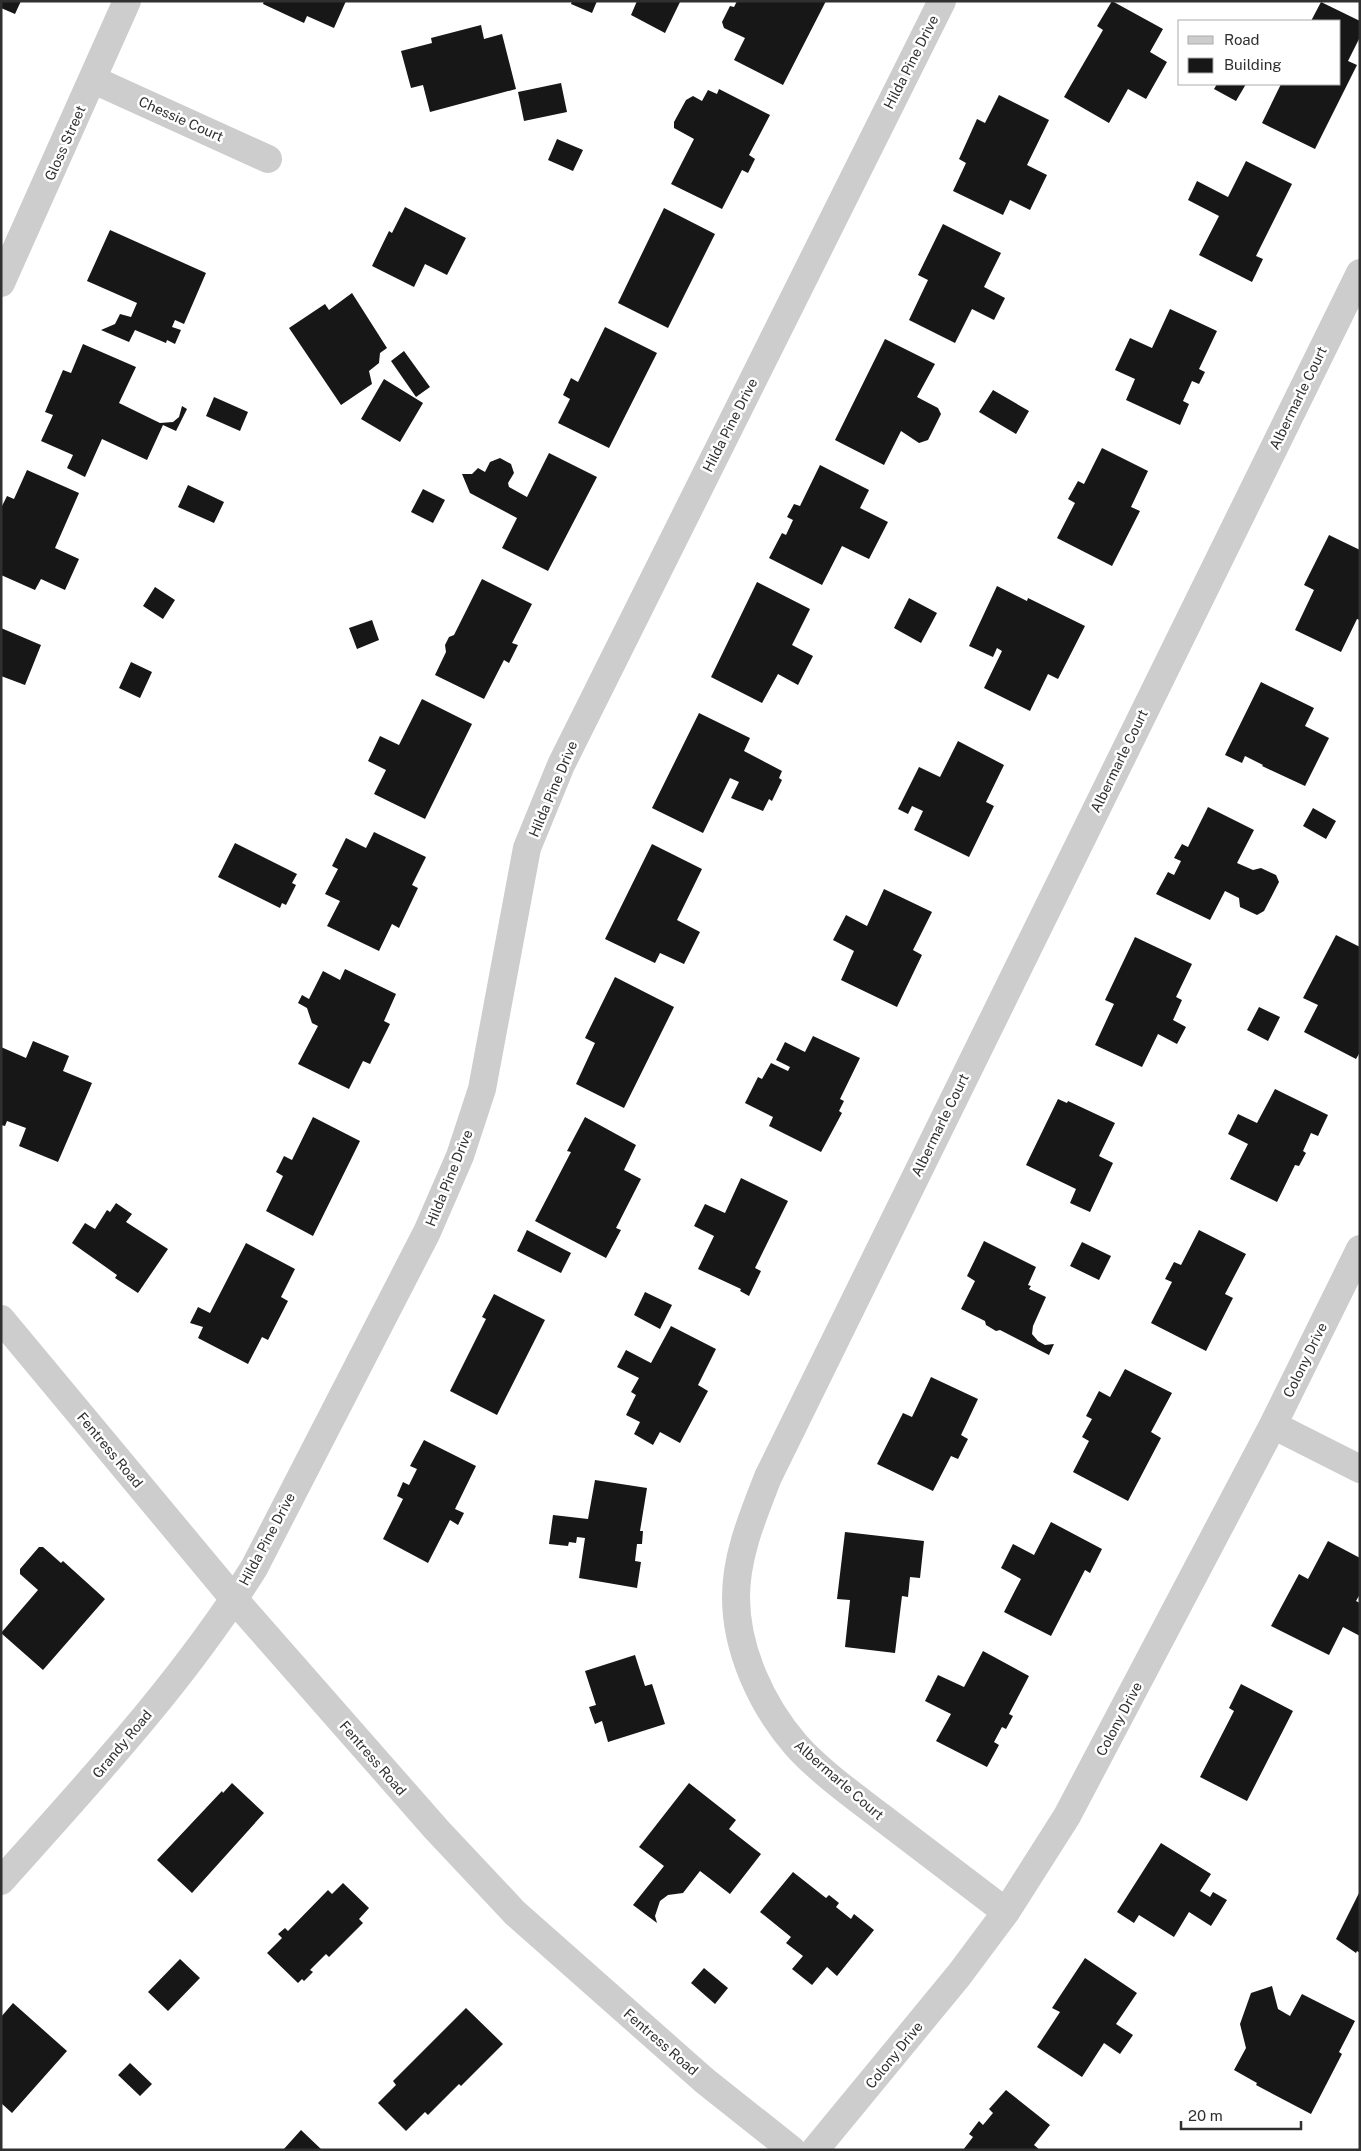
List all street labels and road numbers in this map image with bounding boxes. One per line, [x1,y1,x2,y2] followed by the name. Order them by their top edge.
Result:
[881,12,942,111] street label: Hilda Pine Drive
[136,93,226,145] street label: Chessie Court
[41,103,89,183] street label: Gloss Street
[1266,344,1330,452] street label: Albermarle Court
[700,375,761,474] street label: Hilda Pine Drive
[1087,707,1151,815] street label: Albermarle Court
[526,738,581,840] street label: Hilda Pine Drive
[908,1071,972,1179] street label: Albermarle Court
[422,1127,476,1229] street label: Hilda Pine Drive
[1280,1320,1330,1400] street label: Colony Drive
[74,1409,146,1491] street label: Fentress Road
[236,1490,298,1588] street label: Hilda Pine Drive
[1093,1679,1145,1759] street label: Colony Drive
[89,1707,155,1781] street label: Grandy Road
[336,1718,410,1798] street label: Fentress Road
[791,1737,887,1823] street label: Albermarle Court
[621,2005,701,2079] street label: Fentress Road
[862,2018,926,2092] street label: Colony Drive

